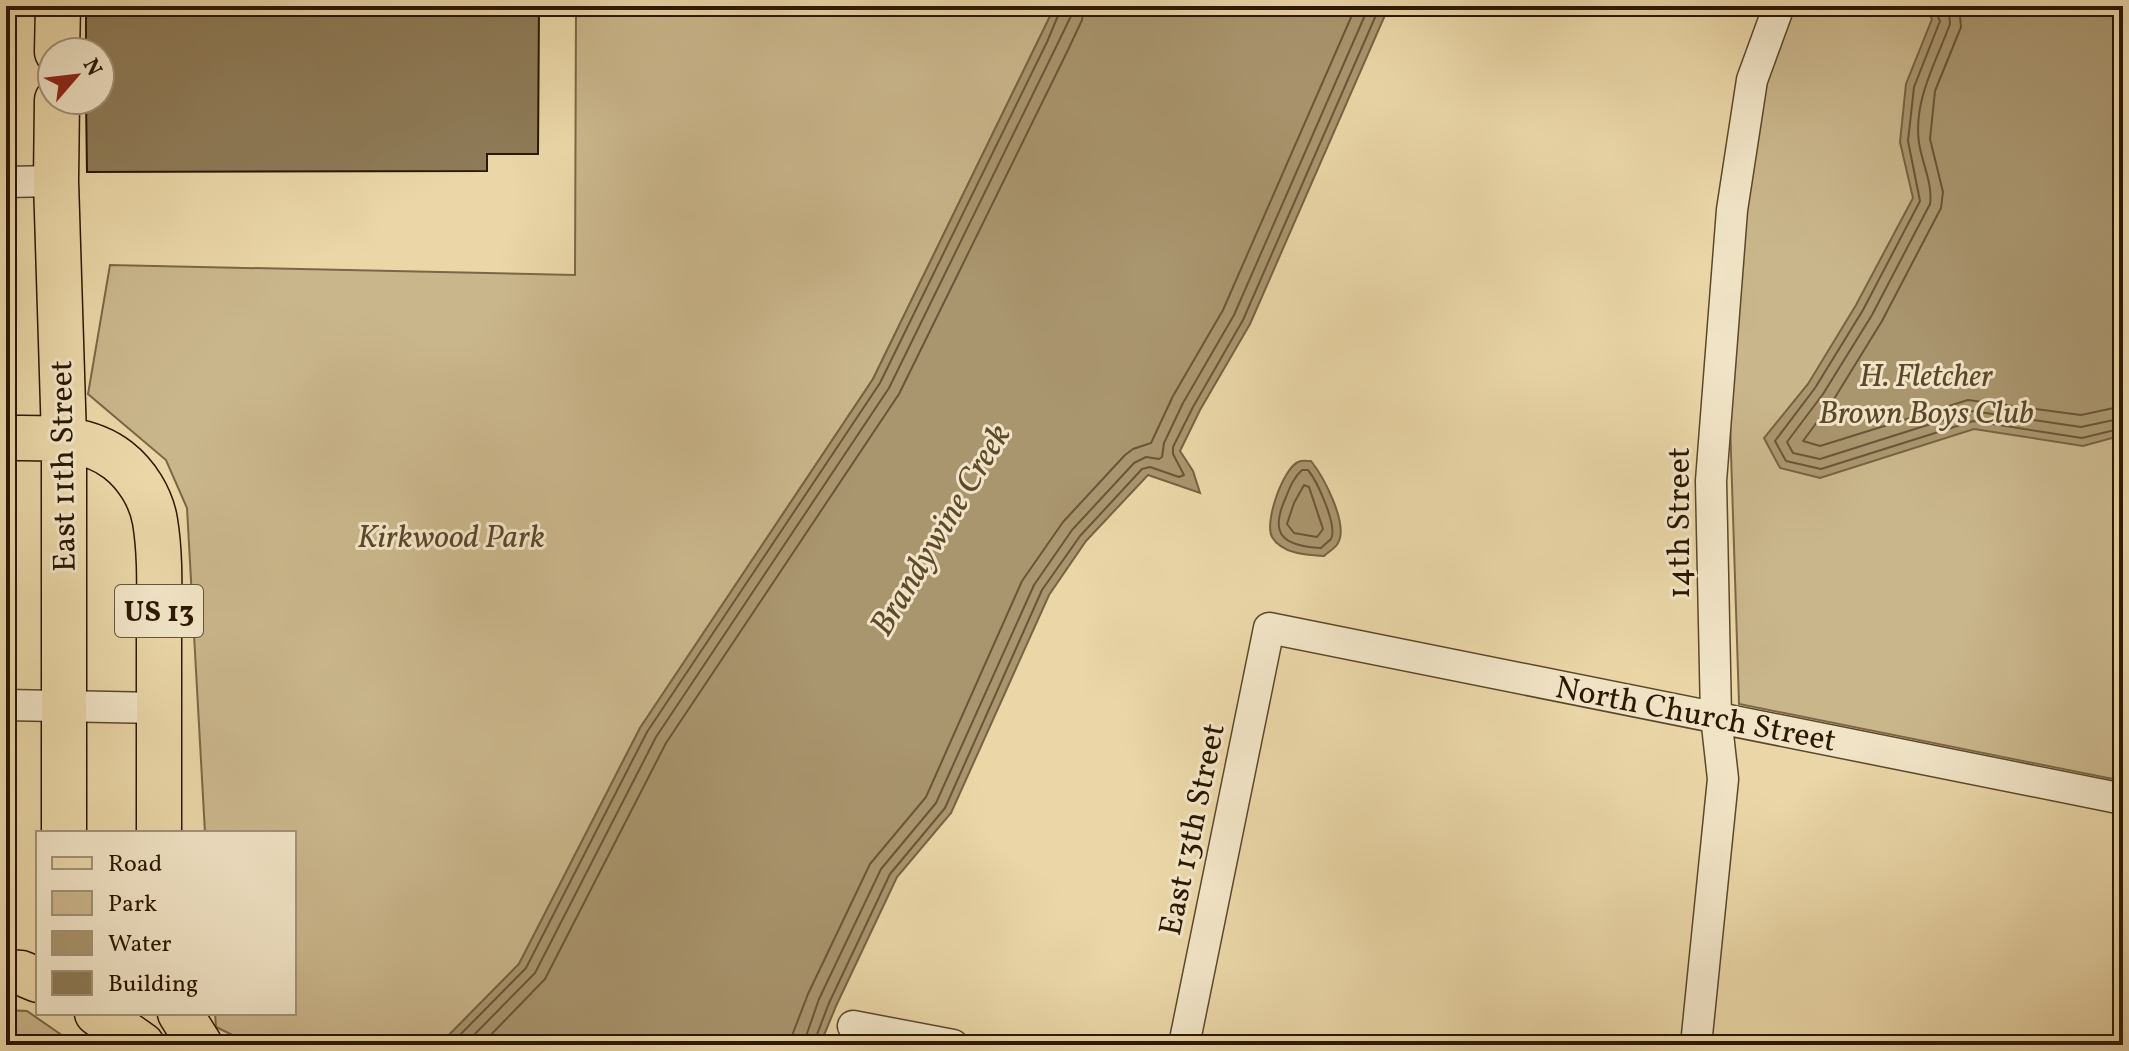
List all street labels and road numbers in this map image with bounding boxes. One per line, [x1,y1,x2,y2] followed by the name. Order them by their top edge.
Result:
[41,360,89,572] street label: East 11th Street
[1659,447,1703,599] street label: 14th Street
[115,585,203,637] road number: US 13
[1551,667,1840,765] street label: North Church Street
[1150,719,1238,940] street label: East 13th Street

